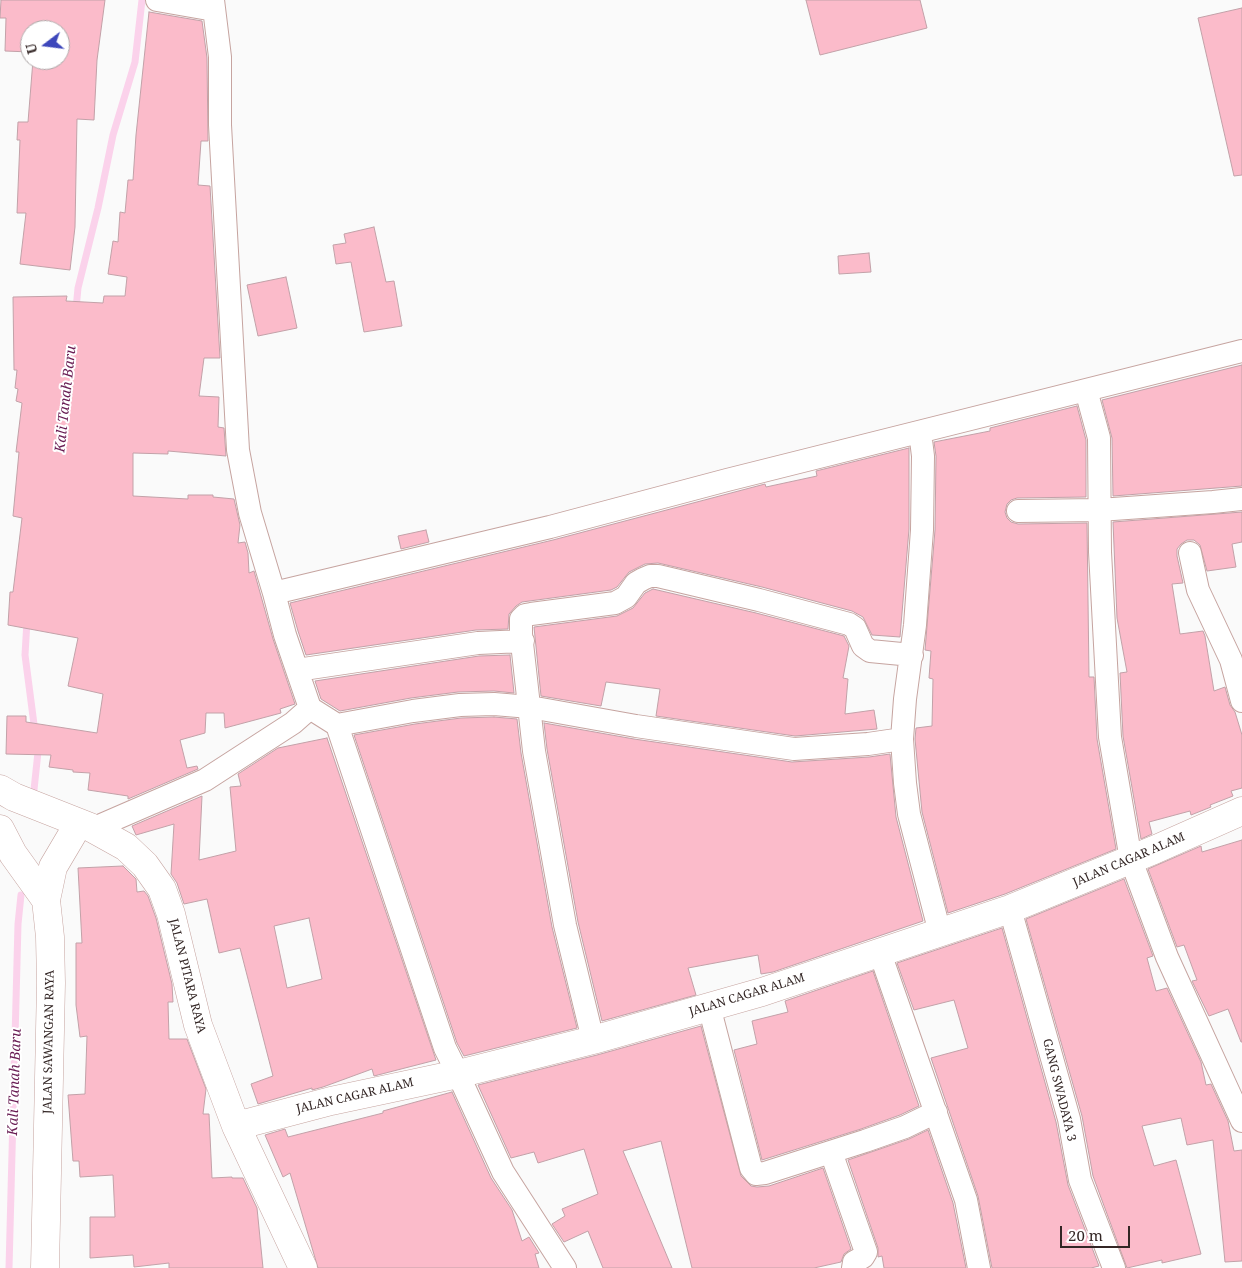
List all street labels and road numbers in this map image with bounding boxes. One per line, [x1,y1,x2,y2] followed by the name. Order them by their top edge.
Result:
[1071,830,1187,890] street label: JALAN CAGAR ALAM
[166,917,208,1035] street label: JALAN PITARA RAYA
[41,970,57,1114] street label: JALAN SAWANGAN RAYA
[687,971,807,1019] street label: JALAN CAGAR ALAM
[1039,1037,1079,1143] street label: GANG SWADAYA 3
[295,1075,415,1117] street label: JALAN CAGAR ALAM

